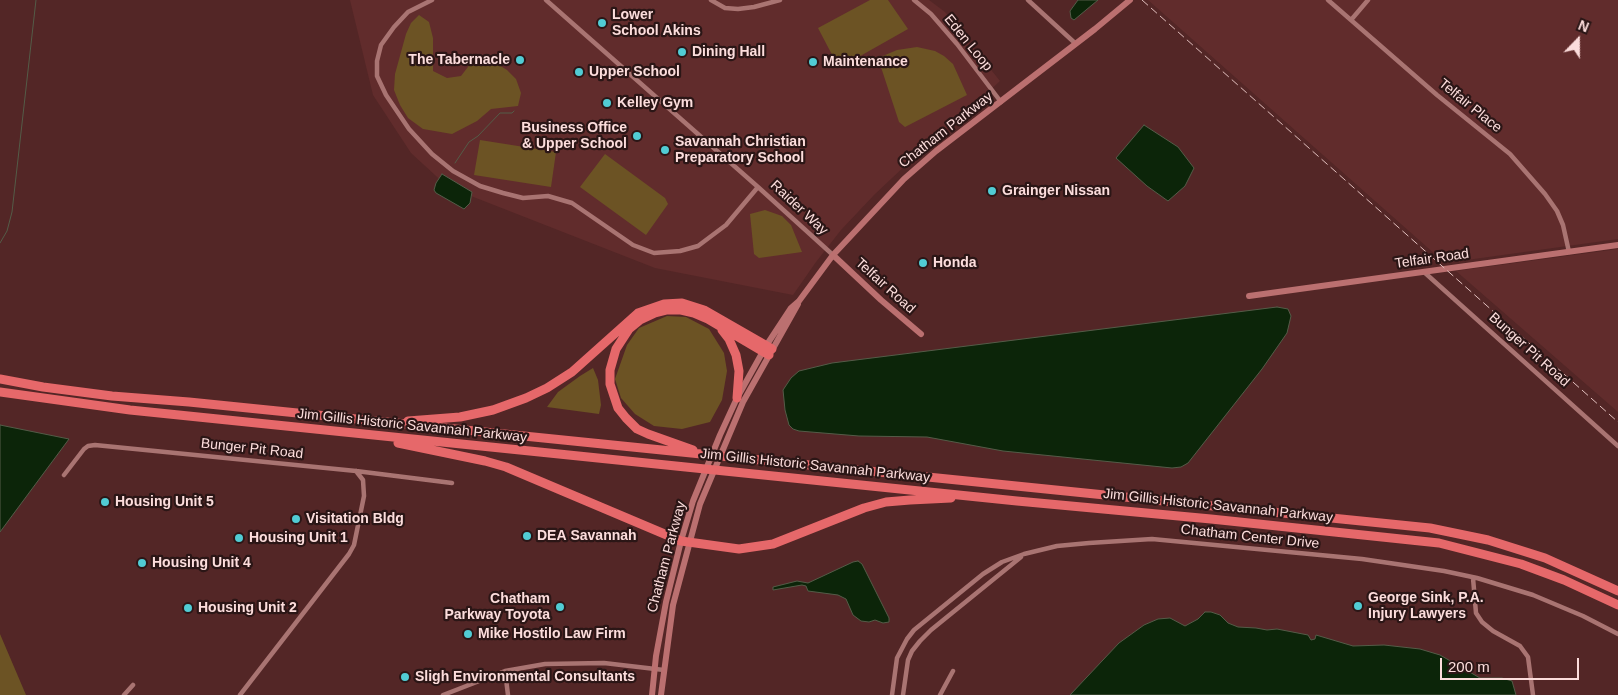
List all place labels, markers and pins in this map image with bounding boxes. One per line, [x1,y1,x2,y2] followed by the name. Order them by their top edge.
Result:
[612,7,701,40] place label: Lower School Akins
[596,17,608,29] marker: Lower School Akins
[692,44,765,60] place label: Dining Hall
[676,46,688,58] marker: Dining Hall
[408,52,510,68] place label: The Tabernacle
[514,54,526,66] marker: The Tabernacle
[823,54,908,70] place label: Maintenance
[807,56,819,68] marker: Maintenance
[589,64,680,80] place label: Upper School
[573,66,585,78] marker: Upper School
[617,95,693,111] place label: Kelley Gym
[601,97,613,109] marker: Kelley Gym
[521,120,627,152] place label: Business Office & Upper School
[631,130,643,142] marker: Business Office & Upper School
[675,134,806,166] place label: Savannah Christian Preparatory School
[659,144,671,156] marker: Savannah Christian Preparatory School
[1002,183,1110,199] place label: Grainger Nissan
[986,185,998,197] marker: Grainger Nissan
[933,255,977,271] place label: Honda
[917,257,929,269] marker: Honda
[115,494,214,510] place label: Housing Unit 5
[99,496,111,508] marker: Housing Unit 5
[306,511,404,527] place label: Visitation Bldg
[290,513,302,525] marker: Visitation Bldg
[537,528,637,544] place label: DEA Savannah
[249,530,348,546] place label: Housing Unit 1
[521,530,533,542] marker: DEA Savannah
[233,532,245,544] marker: Housing Unit 1
[152,555,251,571] place label: Housing Unit 4
[136,557,148,569] marker: Housing Unit 4
[1368,590,1484,622] place label: George Sink, P.A. Injury Lawyers
[444,591,550,624] place label: Chatham Parkway Toyota
[198,600,297,616] place label: Housing Unit 2
[1352,600,1364,612] marker: George Sink, P.A. Injury Lawyers
[554,601,566,613] marker: Chatham Parkway Toyota
[182,602,194,614] marker: Housing Unit 2
[478,626,626,642] place label: Mike Hostilo Law Firm
[462,628,474,640] marker: Mike Hostilo Law Firm
[415,669,635,685] place label: Sligh Environmental Consultants
[399,671,411,683] marker: Sligh Environmental Consultants

